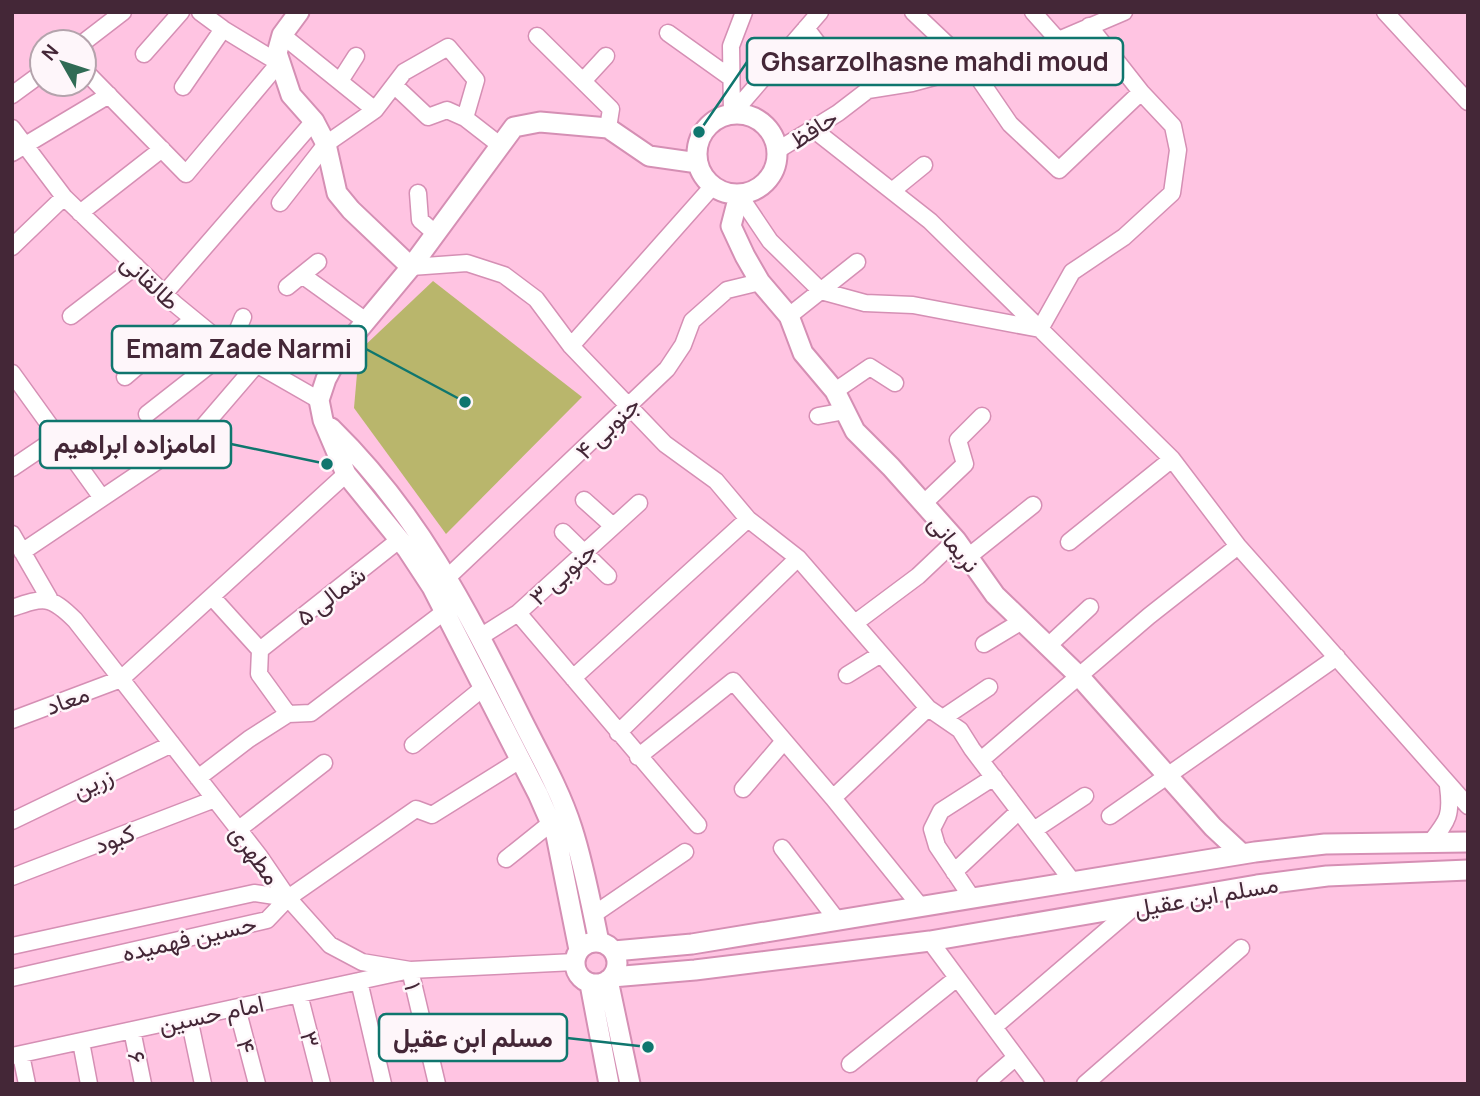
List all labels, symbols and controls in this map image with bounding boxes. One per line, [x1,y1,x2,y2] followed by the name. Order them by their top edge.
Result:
[28,28,98,98] north arrow
[747,38,1123,85] callout: Ghsarzolhasne mahdi moud
[35,39,64,66] text: N
[761,43,1109,79] text: Ghsarzolhasne mahdi moud
[782,100,844,156] street label: حافظ
[114,245,188,317] street label: طالقانی
[112,326,366,373] callout: Emam Zade Narmi
[126,330,352,366] text: Emam Zade Narmi
[567,388,647,466] street label: ۴ جنوبی
[40,421,231,468] callout: امامزاده ابراهیم
[54,425,216,461] text: امامزاده ابراهیم
[921,507,989,579] street label: نریمانی
[521,534,603,612] street label: ۳ جنوبی
[288,557,372,633] street label: ۵ شمالی
[41,676,93,722] street label: معاد
[66,758,118,806] street label: زرین
[89,815,139,861] street label: کبود
[223,817,289,891] street label: مطهری
[1131,866,1281,925] street label: مسلم ابن عقیل
[118,905,260,969] street label: حسین فهمیده
[397,979,431,993] street label: ۱
[155,986,267,1041] street label: امام حسین
[379,1014,567,1061] callout: مسلم ابن عقیل
[393,1019,553,1055] text: مسلم ابن عقیل
[293,1027,329,1051] street label: ۳
[229,1035,265,1057] street label: ۴
[121,1048,155,1066] street label: ۶

